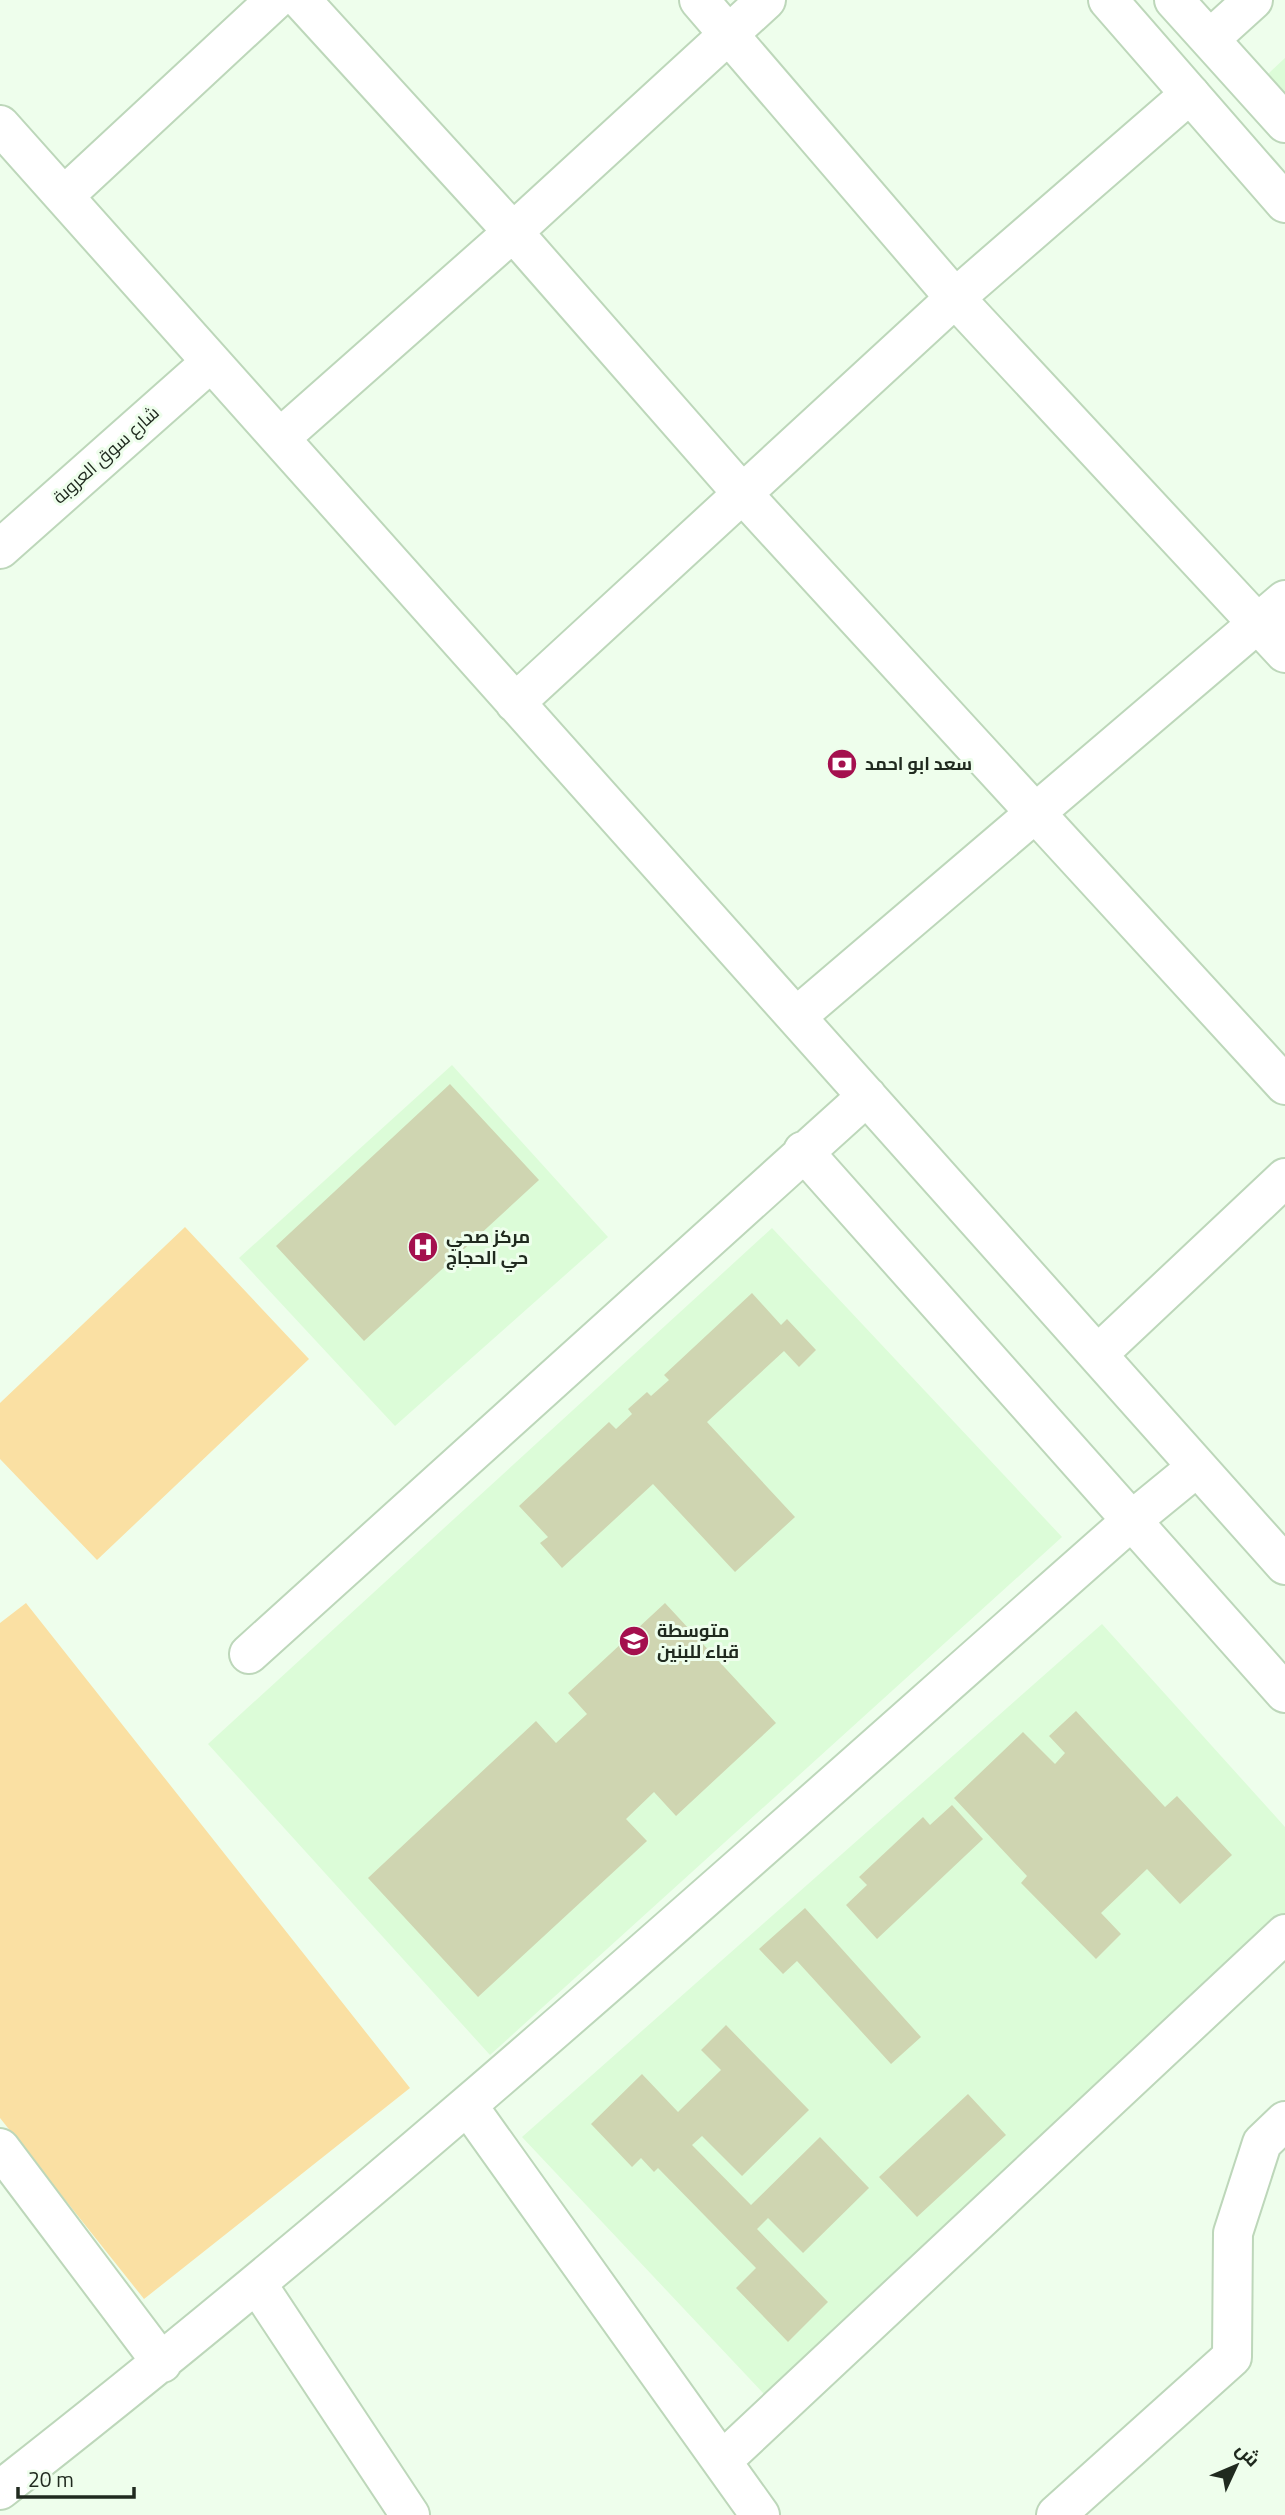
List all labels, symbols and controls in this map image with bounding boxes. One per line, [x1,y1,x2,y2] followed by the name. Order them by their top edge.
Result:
[46,399,165,510] street label: شارع سوق العروبة
[825,747,859,781] bank icon: سعد ابو احمد
[865,750,972,777] place label: سعد ابو احمد
[446,1223,530,1273] place label: مركز صحي حي الحجاج
[406,1230,440,1264] hospital icon: مركز صحي حي الحجاج
[657,1617,739,1665] place label: متوسطة قباء للبنين
[617,1624,651,1658] school or university icon: متوسطة قباء للبنين
[1201,2431,1271,2501] north arrow
[1230,2435,1267,2473] text: ش
[18,2456,133,2500] scale bar
[28,2463,74,2495] text: 20 m

